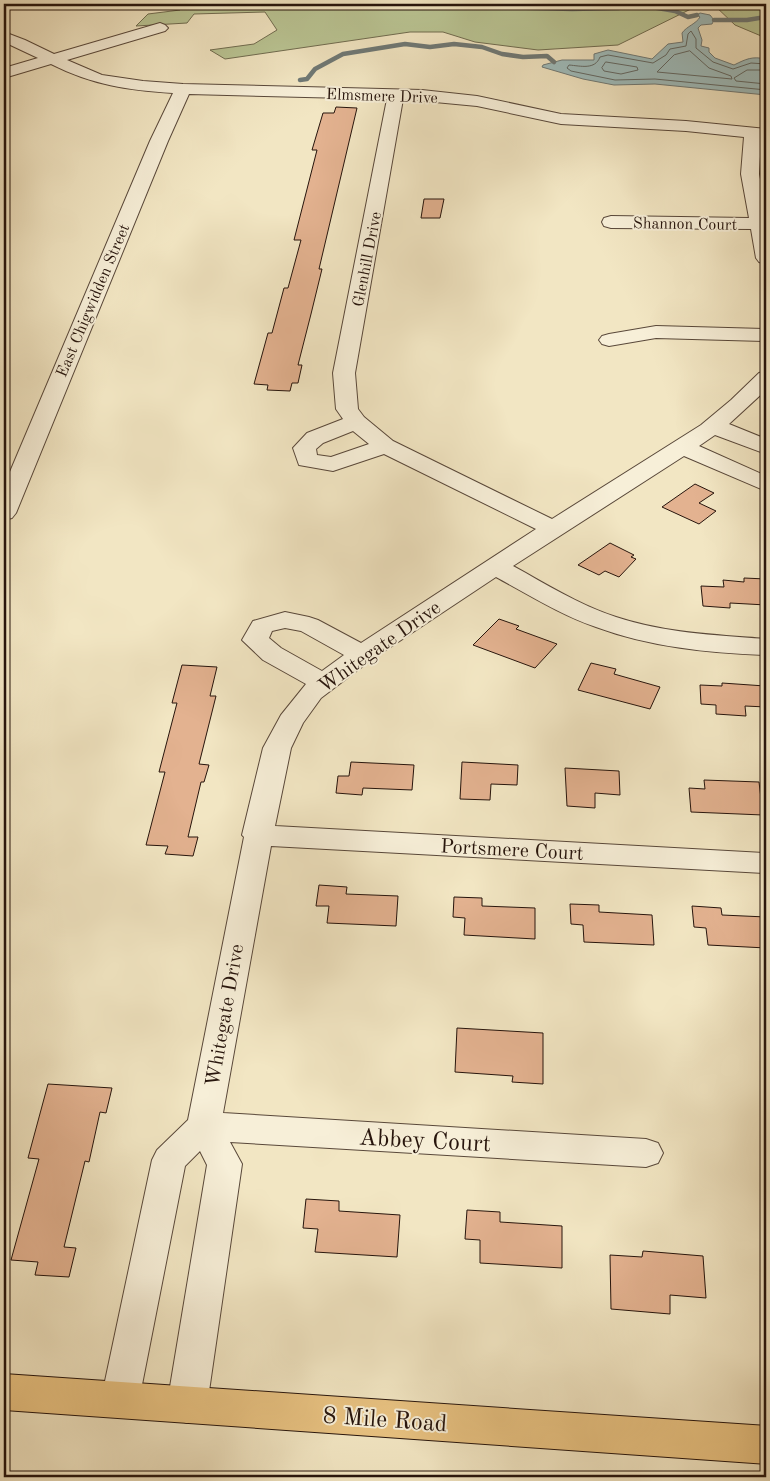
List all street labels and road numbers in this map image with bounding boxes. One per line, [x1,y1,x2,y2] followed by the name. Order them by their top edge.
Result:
[326,87,438,107] street label: Elmsmere Drive
[351,211,385,308] street label: Glenhill Drive
[633,216,738,234] street label: Shannon Court
[54,222,134,380] street label: East Chigwidden Street
[315,598,445,697] street label: Whitegate Drive
[440,837,584,865] street label: Portsmere Court
[204,943,248,1088] street label: Whitegate Drive
[358,1127,492,1157] street label: Abbey Court
[322,1405,448,1437] street label: 8 Mile Road

